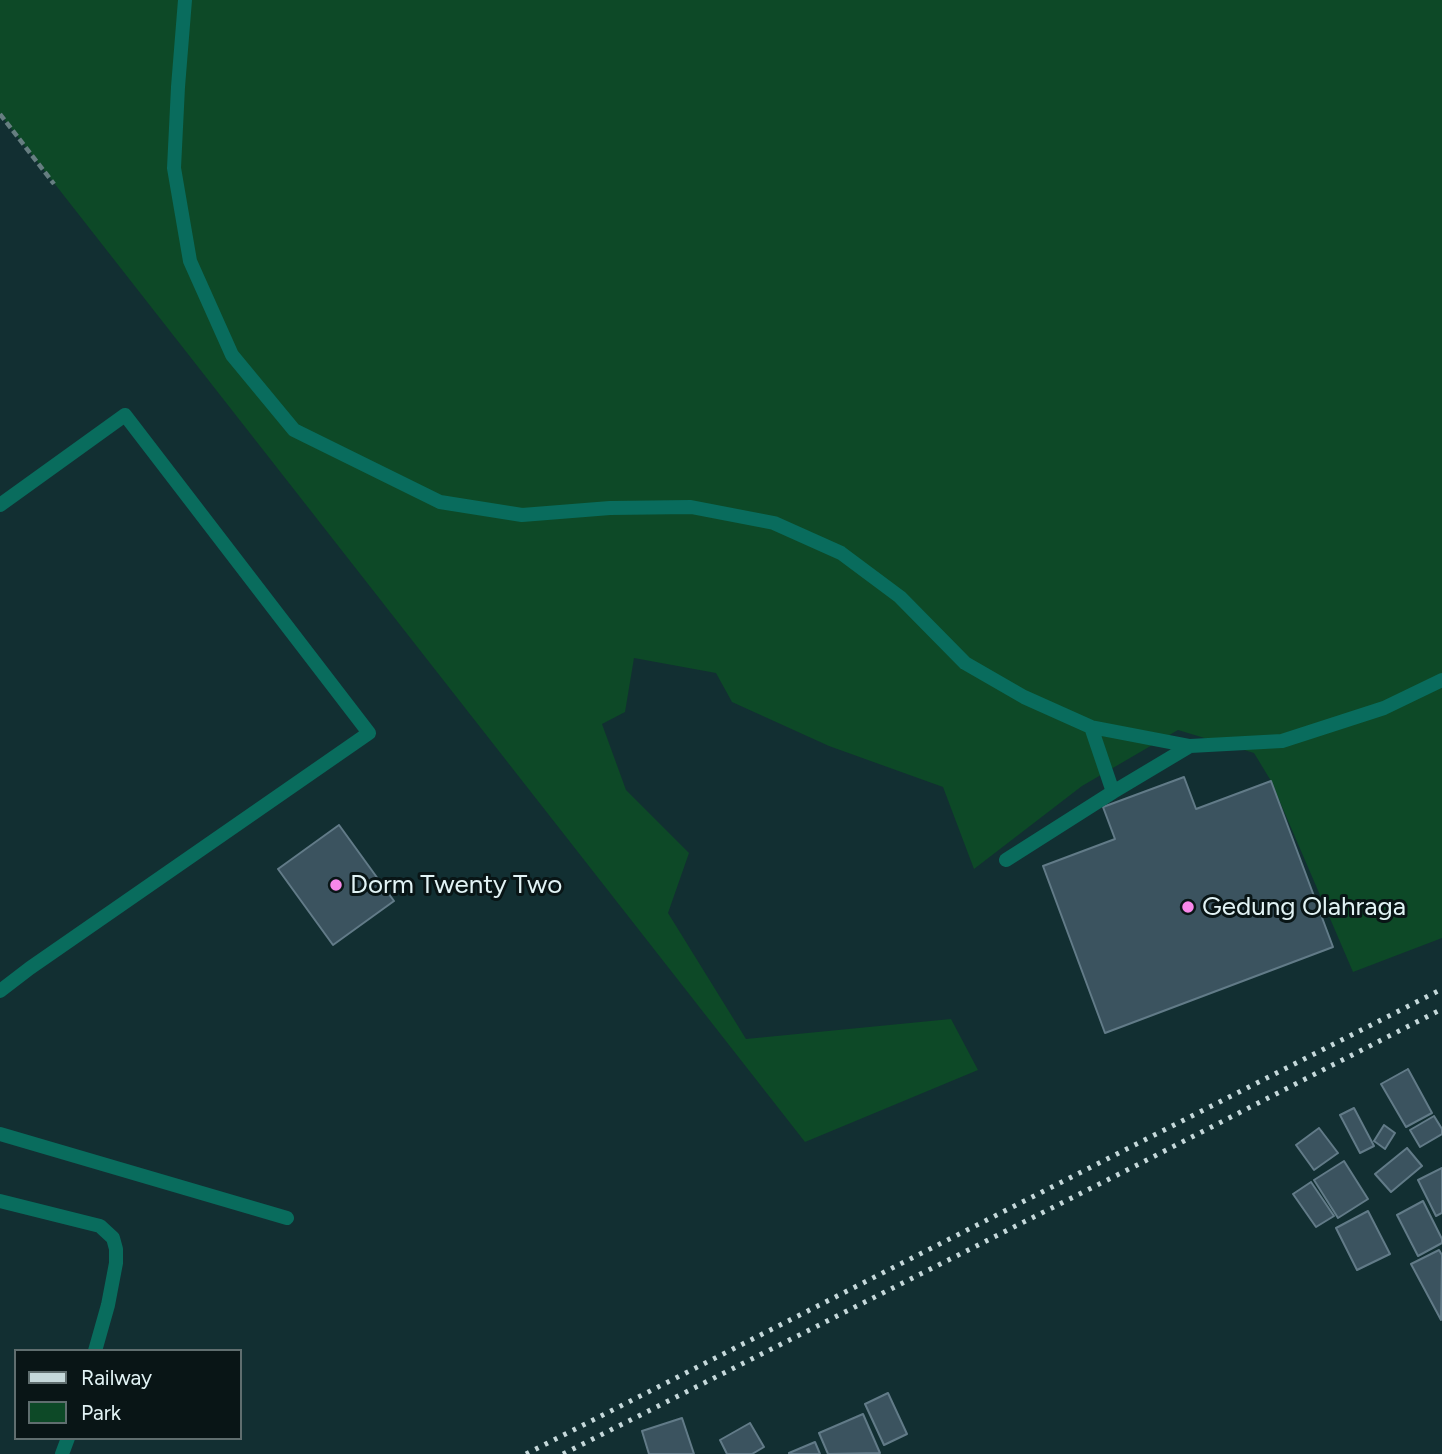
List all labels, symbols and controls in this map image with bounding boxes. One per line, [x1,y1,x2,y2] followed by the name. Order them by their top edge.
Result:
[350,869,562,901] place label: Dorm Twenty Two
[328,877,344,893] marker: Dorm Twenty Two
[1202,891,1406,923] place label: Gedung Olahraga
[1180,899,1196,915] marker: Gedung Olahraga
[14,1349,242,1440] legend
[81,1365,152,1390] text: Railway
[81,1400,121,1425] text: Park

